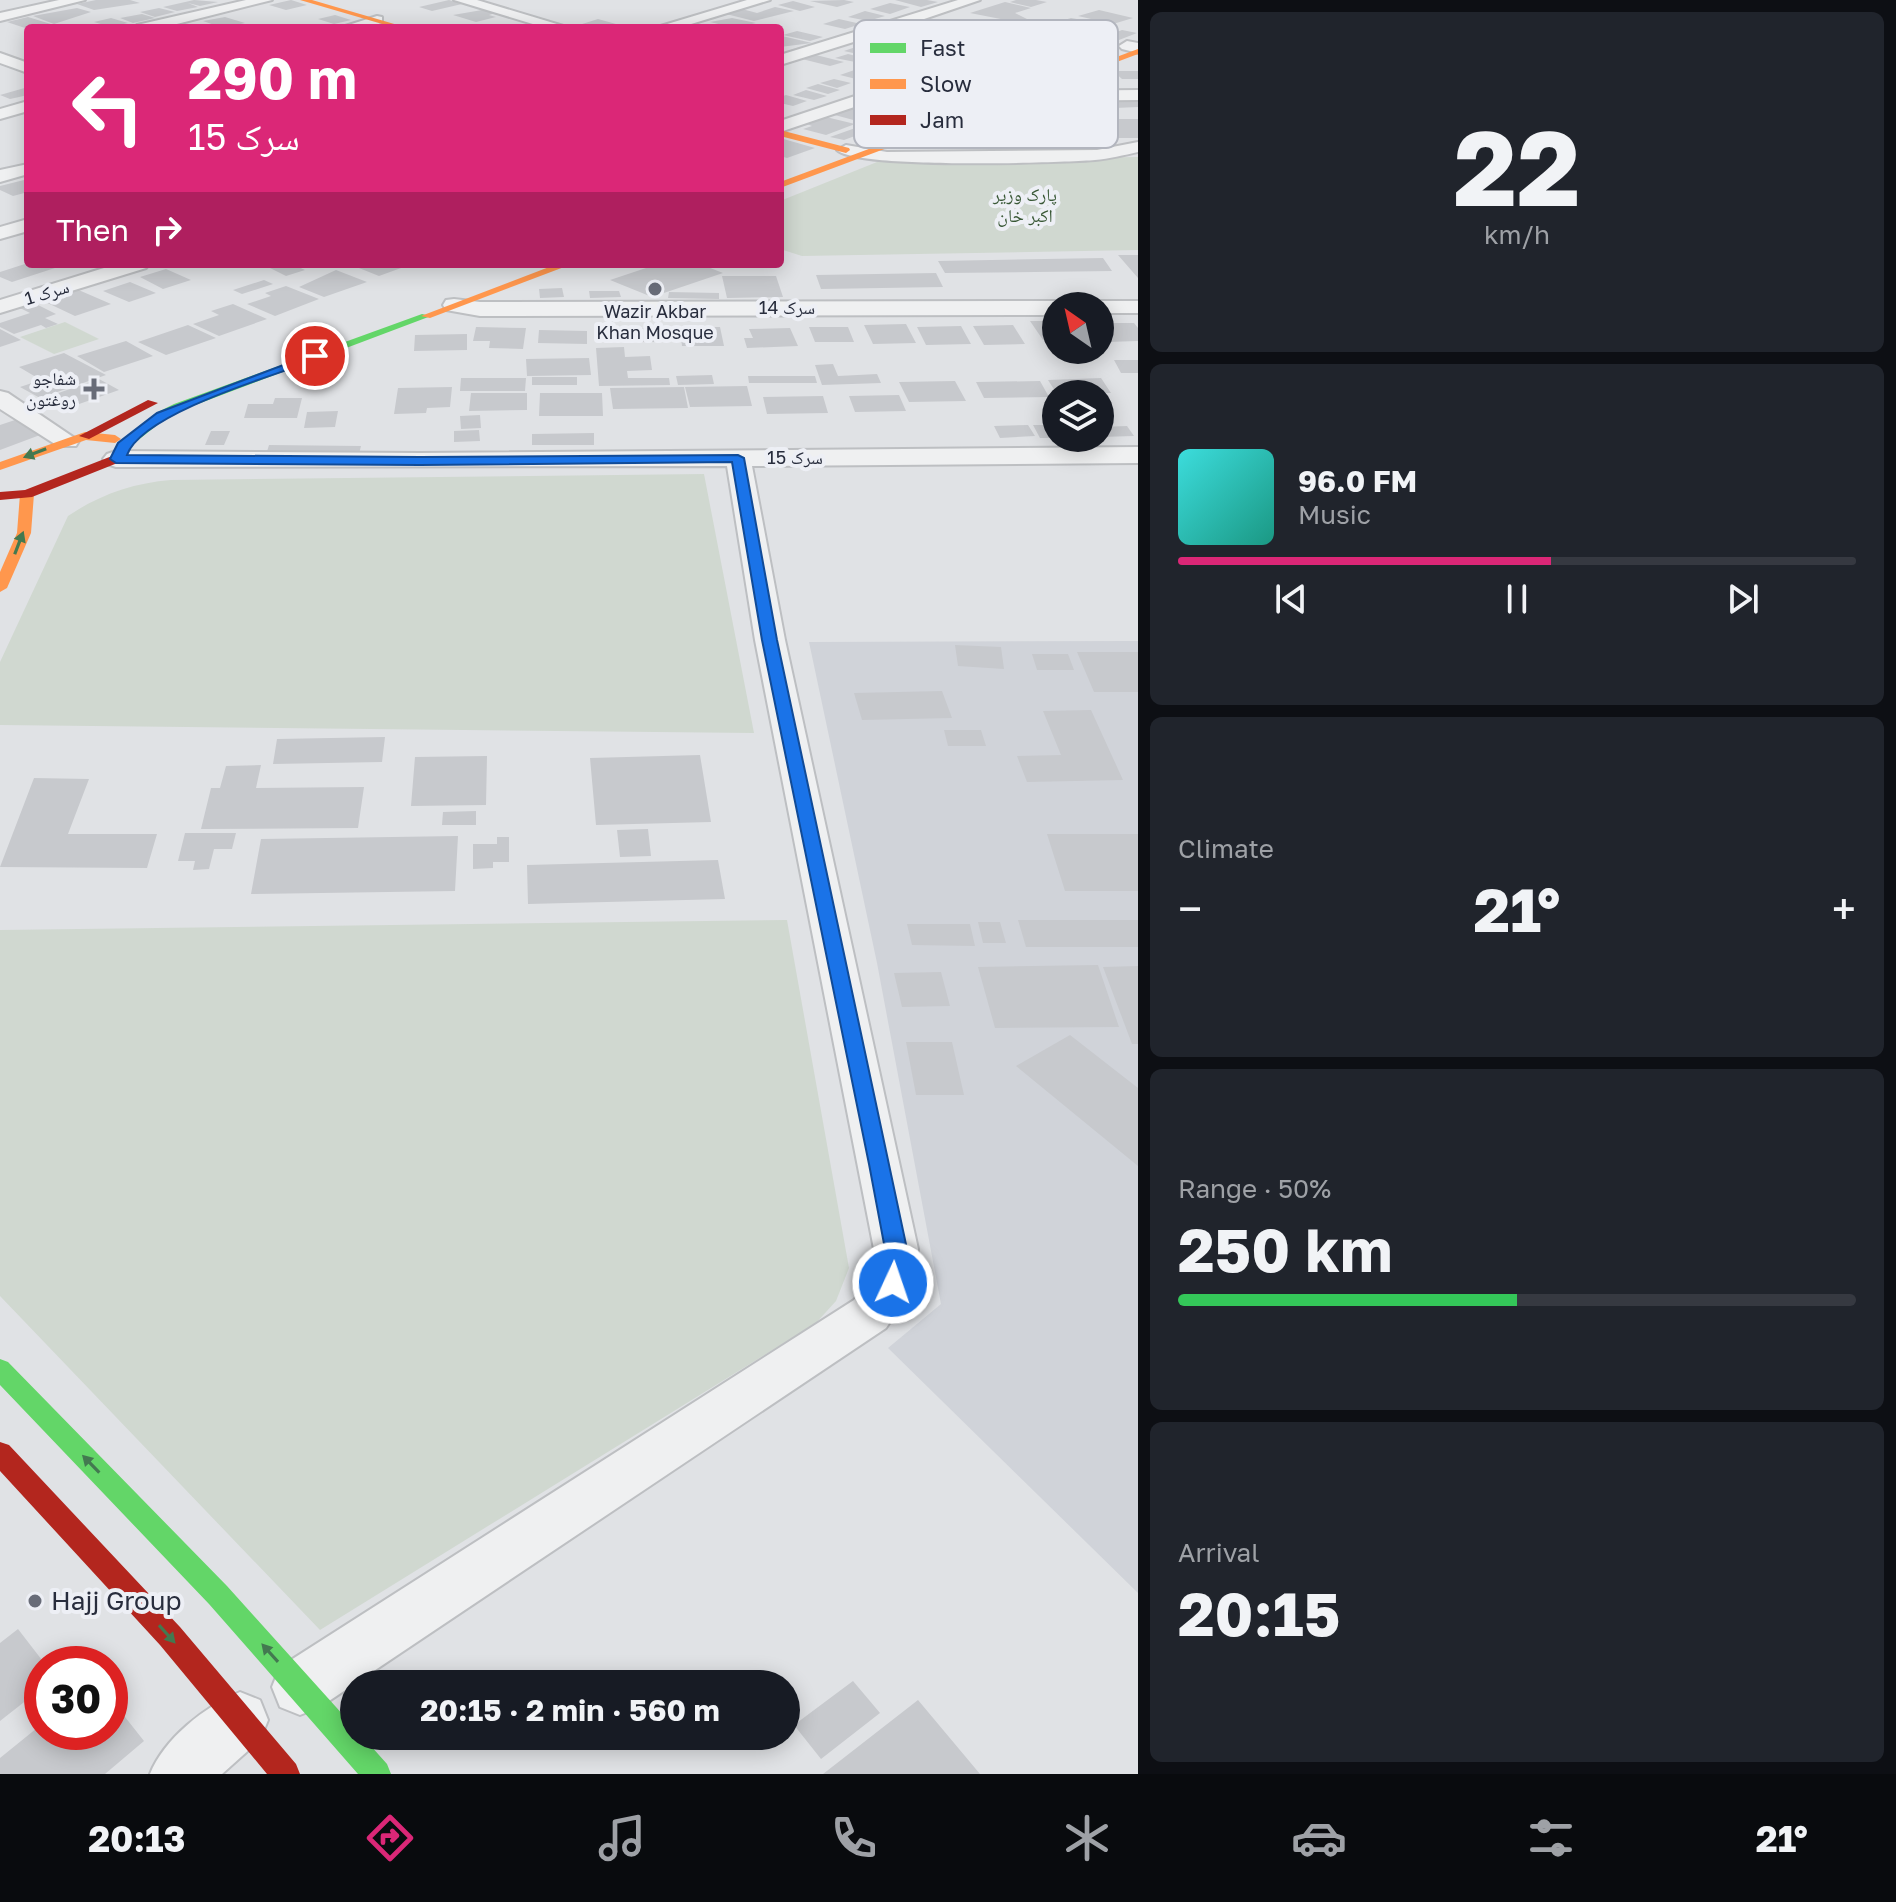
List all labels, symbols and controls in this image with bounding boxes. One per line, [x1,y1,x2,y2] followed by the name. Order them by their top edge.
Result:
[854,20,1118,148] legend
[920,34,966,61] text: Fast
[188,44,357,111] text: 290 m
[56,56,160,160] icon: left
[920,70,972,97] text: Slow
[1454,104,1580,229] text: 22
[920,106,964,133] text: Jam
[188,115,300,158] text: سرک 15
[992,183,1057,227] park label: پارک وزیر اکبر خان
[145,208,189,252] icon: right
[56,212,129,248] text: Then
[1484,219,1550,250] text: km/h
[22,275,72,309] street label: سرک 1
[646,280,664,298] marker: Wazir Akbar Khan Mosque
[1042,292,1114,364] north arrow
[1042,292,1114,452] map controls
[759,296,815,318] street label: سرک 14
[596,300,714,343] place label: Wazir Akbar Khan Mosque
[281,322,349,390] pin
[293,334,337,378] icon: arrive
[26,367,76,411] place label: شفاجو روغتون
[83,378,105,400] marker: شفاجو روغتون
[1042,380,1114,452] button: layers
[767,446,823,468] street label: سرک 15
[23,447,47,460] one-way arrow
[1298,463,1417,499] text: 96.0 FM
[1298,499,1371,530] text: Music
[13,531,26,555] one-way arrow
[1269,577,1313,621] icon: previous
[1495,577,1539,621] icon: pause
[1721,577,1765,621] icon: next
[1178,833,1274,864] text: Climate
[1474,873,1560,945] text: 21°
[1178,882,1202,935] text: −
[1832,882,1856,935] text: +
[1178,1173,1331,1204] text: Range · 50%
[1178,1213,1393,1285] text: 250 km
[851,1241,935,1325] position arrow
[83,1455,101,1474] one-way arrow
[1178,1537,1259,1568] text: Arrival
[1178,1577,1340,1649] text: 20:15
[51,1585,181,1616] place label: Hajj Group
[26,1592,44,1610] marker: Hajj Group
[158,1624,176,1643] one-way arrow
[261,1644,279,1663] one-way arrow
[24,1646,128,1750] speed limit sign: 30
[420,1692,720,1728] text: 20:15 · 2 min · 560 m
[362,1810,418,1866] icon: directions
[594,1810,650,1866] icon: music
[826,1810,882,1866] icon: phone
[1059,1810,1115,1866] icon: climate
[1291,1810,1347,1866] icon: car
[1523,1810,1579,1866] icon: filters
[88,1817,186,1860] text: 20:13
[1756,1817,1808,1860] text: 21°

